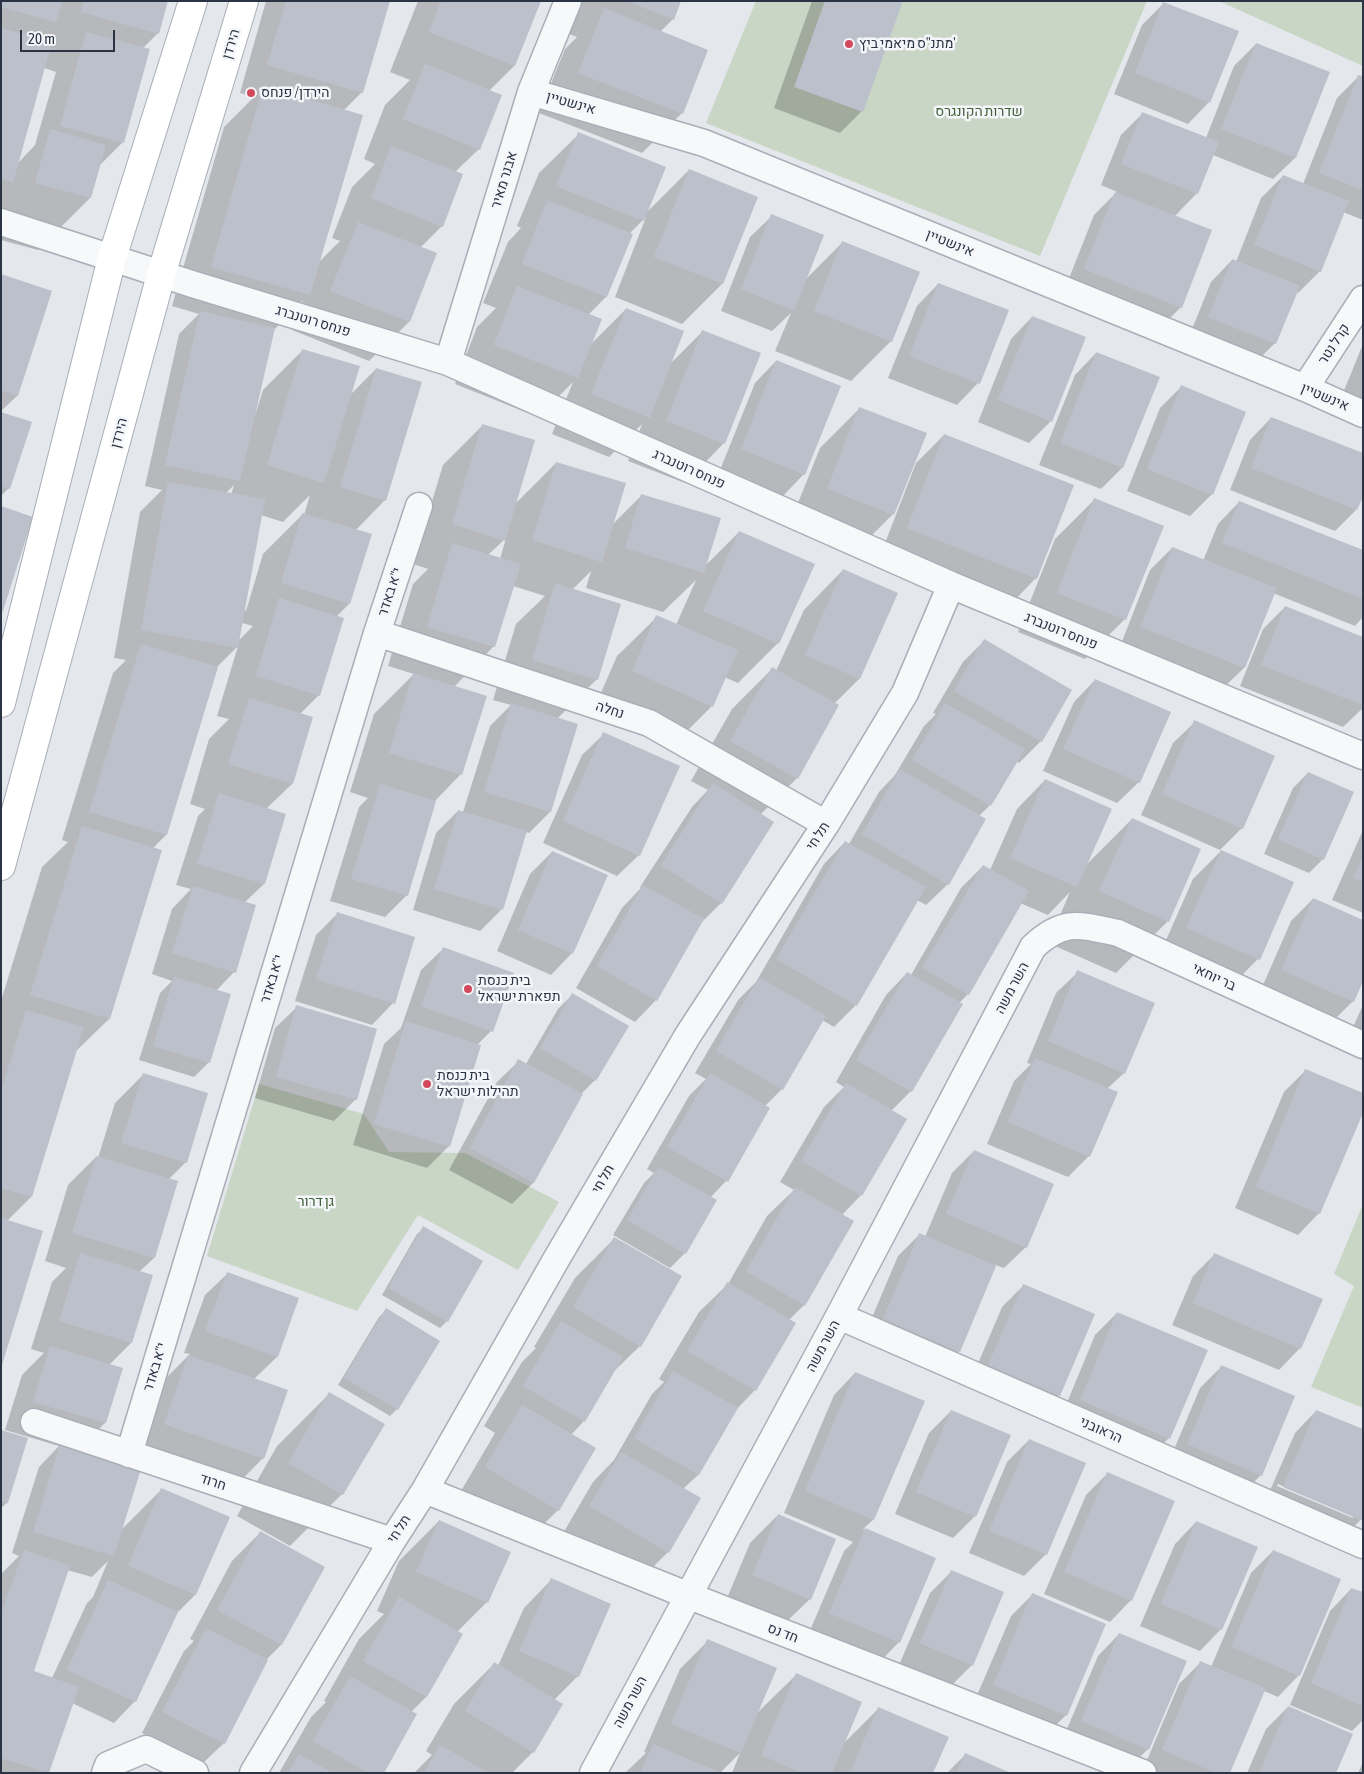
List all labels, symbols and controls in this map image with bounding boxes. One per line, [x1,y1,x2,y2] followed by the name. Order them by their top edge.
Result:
[22,20,118,52] scale bar
[218,27,244,61] street label: הירדן
[28,30,55,47] text: 20 m
[859,36,956,52] place label: מתנ"ס מיאמי ביץ'
[843,38,855,50] marker: מתנ"ס מיאמי ביץ'
[261,85,330,101] place label: הירדן/ פנחס
[245,87,257,99] marker: הירדן/ פנחס
[544,88,598,118] street label: אינשטיין
[935,104,1023,120] park label: שדרות הקונגרס
[487,149,521,211] street label: אבנר מאיר
[923,226,977,260] street label: אינשטיין
[273,302,353,340] street label: פנחס רוטנברג
[1315,320,1353,368] street label: קרל נטר
[1298,379,1352,415] street label: אינשטיין
[107,416,131,450] street label: הירדן
[650,446,728,492] street label: פנחס רוטנברג
[374,566,406,618] street label: י"א באדר
[1022,609,1100,653] street label: פנחס רוטנברג
[594,698,626,722] street label: נחלה
[803,819,833,853] street label: תל חי
[257,953,287,1005] street label: י"א באדר
[991,959,1033,1017] street label: השר משה
[1190,960,1238,994] street label: בר יוחאי
[478,973,560,1006] place label: בית כנסת תפארת ישראל
[462,983,474,995] marker: בית כנסת תפארת ישראל
[437,1068,519,1100] place label: בית כנסת תהילות ישראל
[421,1078,433,1090] marker: בית כנסת תהילות ישראל
[588,1162,618,1196] street label: תל חי
[298,1194,334,1210] park label: גן דרור
[802,1317,844,1375] street label: השר משה
[140,1341,170,1393] street label: י"א באדר
[1077,1413,1125,1447] street label: הראובני
[198,1470,228,1494] street label: חרוד
[384,1512,414,1546] street label: תל חי
[765,1619,801,1647] street label: חד נס
[609,1673,651,1731] street label: השר משה

